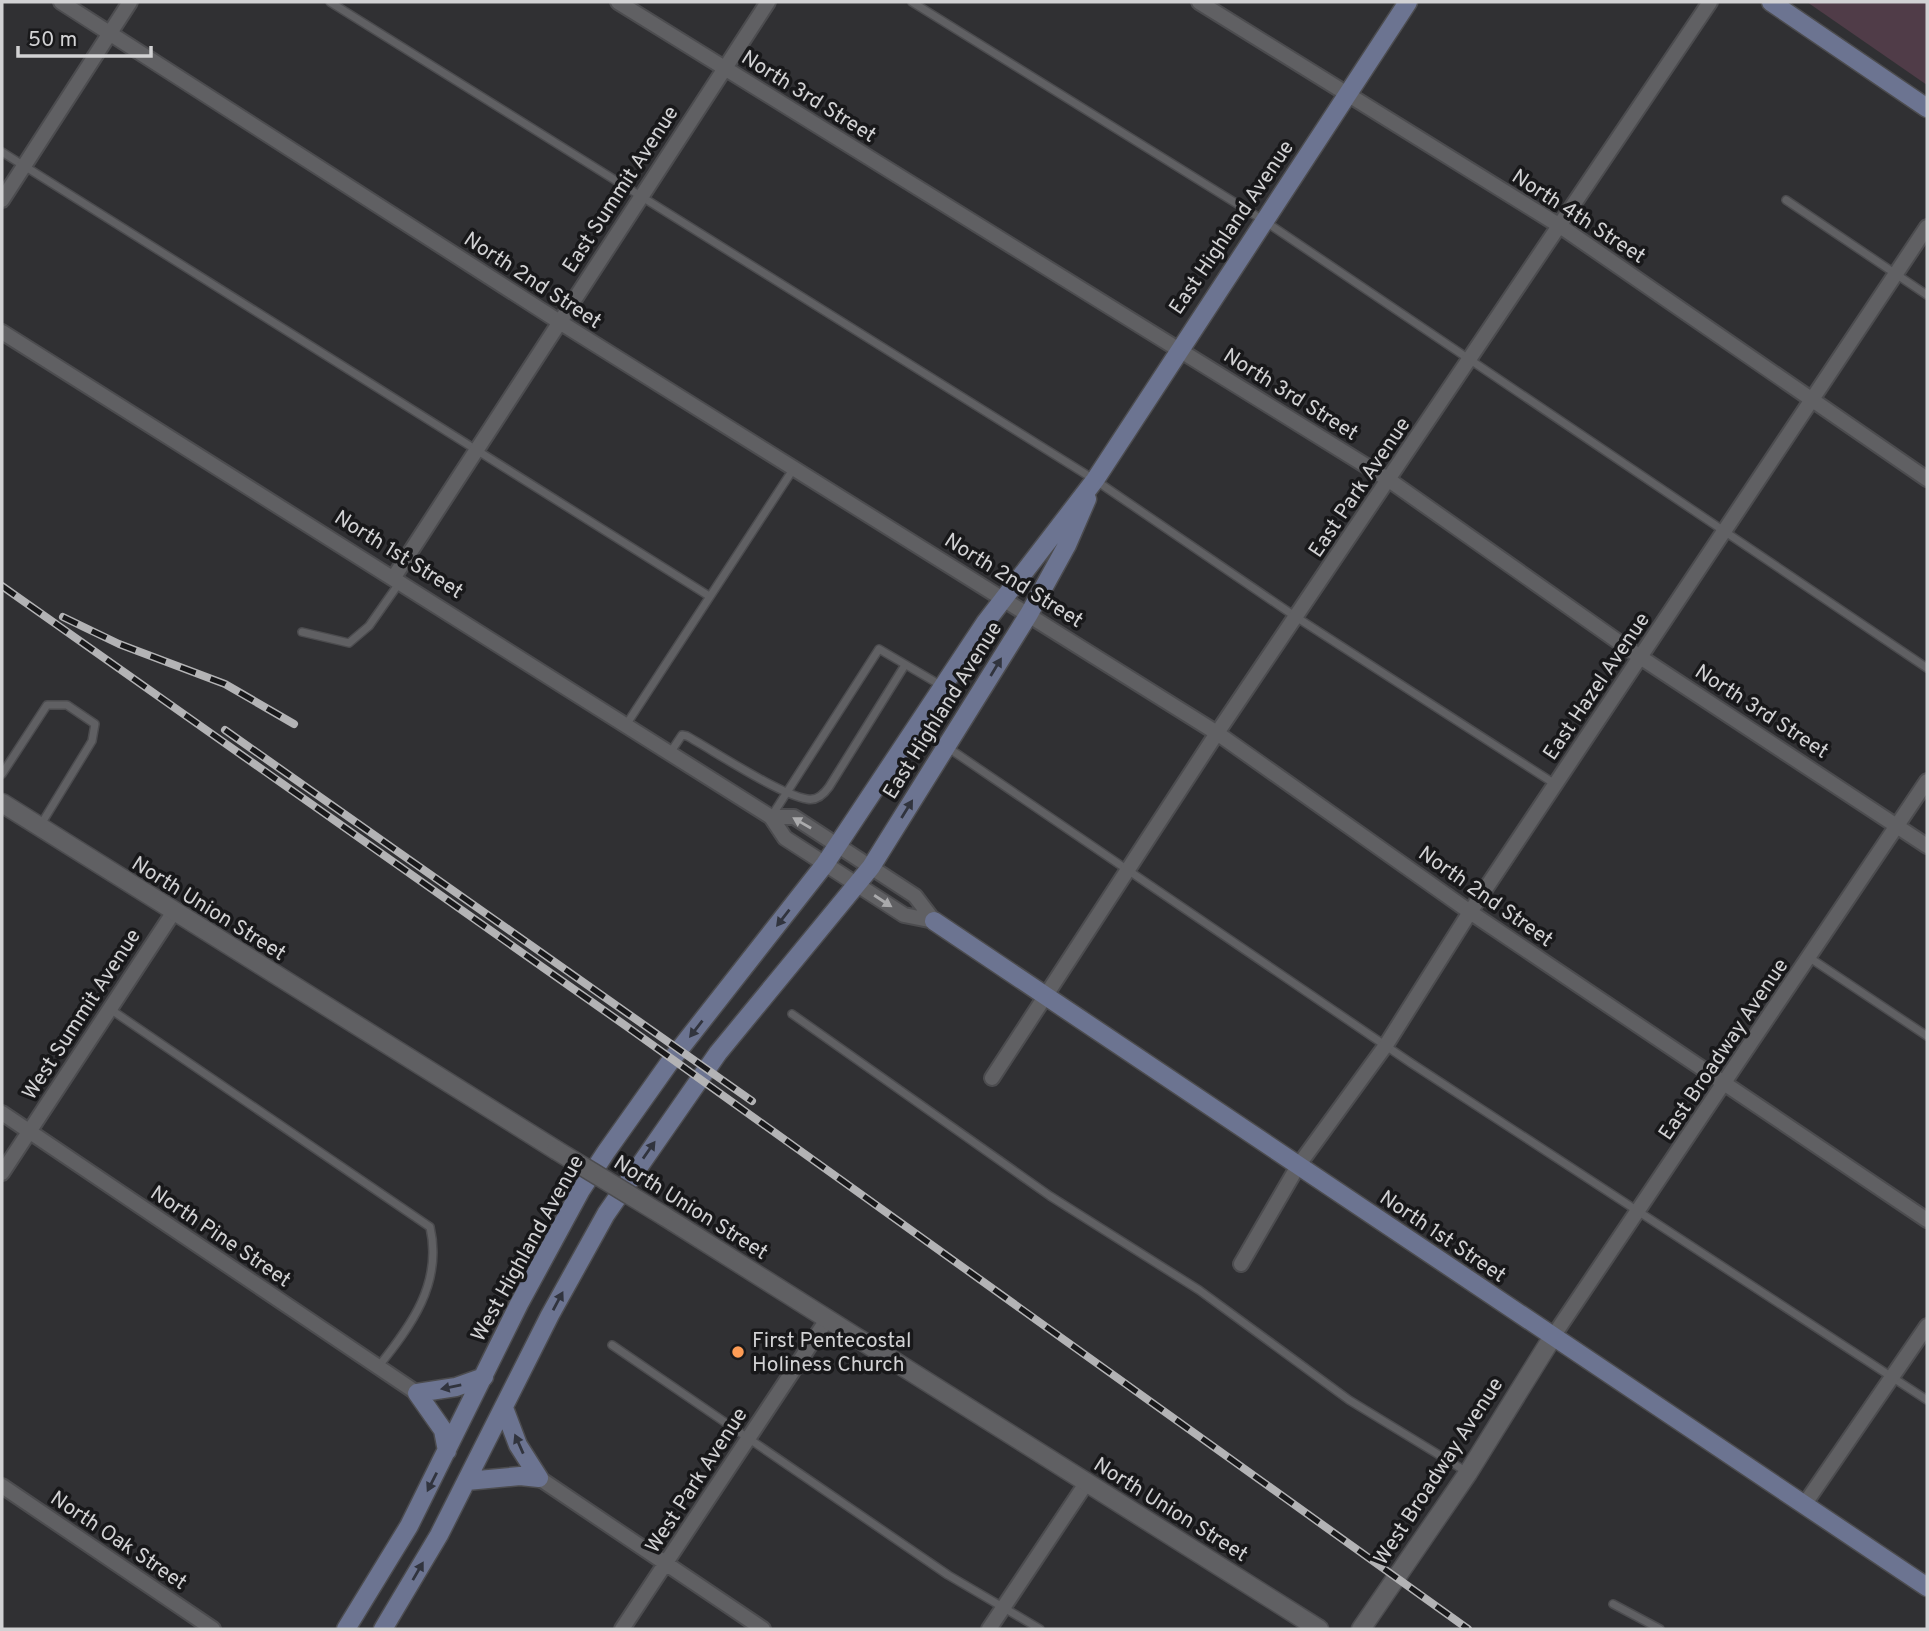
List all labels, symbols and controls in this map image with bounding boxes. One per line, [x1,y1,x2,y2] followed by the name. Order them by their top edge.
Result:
[18,14,150,58] scale bar
[28,27,77,54] text: 50 m
[736,45,881,150] street label: North 3rd Street
[557,101,685,279] street label: East Summit Avenue
[1164,135,1301,320] street label: East Highland Avenue
[1506,164,1650,271] street label: North 4th Street
[458,227,606,336] street label: North 2nd Street
[1218,343,1363,448] street label: North 3rd Street
[1303,412,1417,563] street label: East Park Avenue
[329,505,468,606] street label: North 1st Street
[939,528,1088,635] street label: North 2nd Street
[1538,608,1657,766] street label: East Hazel Avenue
[878,617,1009,805] street label: East Highland Avenue
[990,658,1002,677] one-way arrow
[1689,659,1833,766] street label: North 3rd Street
[901,800,914,819] one-way arrow
[793,817,812,829] one-way arrow
[1412,841,1558,954] street label: North 2nd Street
[126,851,290,968] street label: North Union Street
[873,895,893,908] one-way arrow
[776,908,791,926] one-way arrow
[17,924,148,1106] street label: West Summit Avenue
[1653,954,1795,1146] street label: East Broadway Avenue
[688,1020,703,1038] one-way arrow
[642,1141,656,1159] one-way arrow
[608,1150,772,1267] street label: North Union Street
[466,1151,591,1347] street label: West Highland Avenue
[145,1180,296,1294] street label: North Pine Street
[1374,1185,1511,1290] street label: North 1st Street
[552,1291,564,1310] one-way arrow
[752,1328,911,1379] place label: First Pentecostal Holiness Church
[730,1344,746,1360] marker: First Pentecostal Holiness Church
[1368,1373,1510,1571] street label: West Broadway Avenue
[440,1382,462,1393] one-way arrow
[640,1403,754,1559] street label: West Park Avenue
[513,1434,524,1455] one-way arrow
[1088,1452,1252,1569] street label: North Union Street
[426,1472,437,1492] one-way arrow
[45,1486,192,1597] street label: North Oak Street
[412,1561,424,1580] one-way arrow

